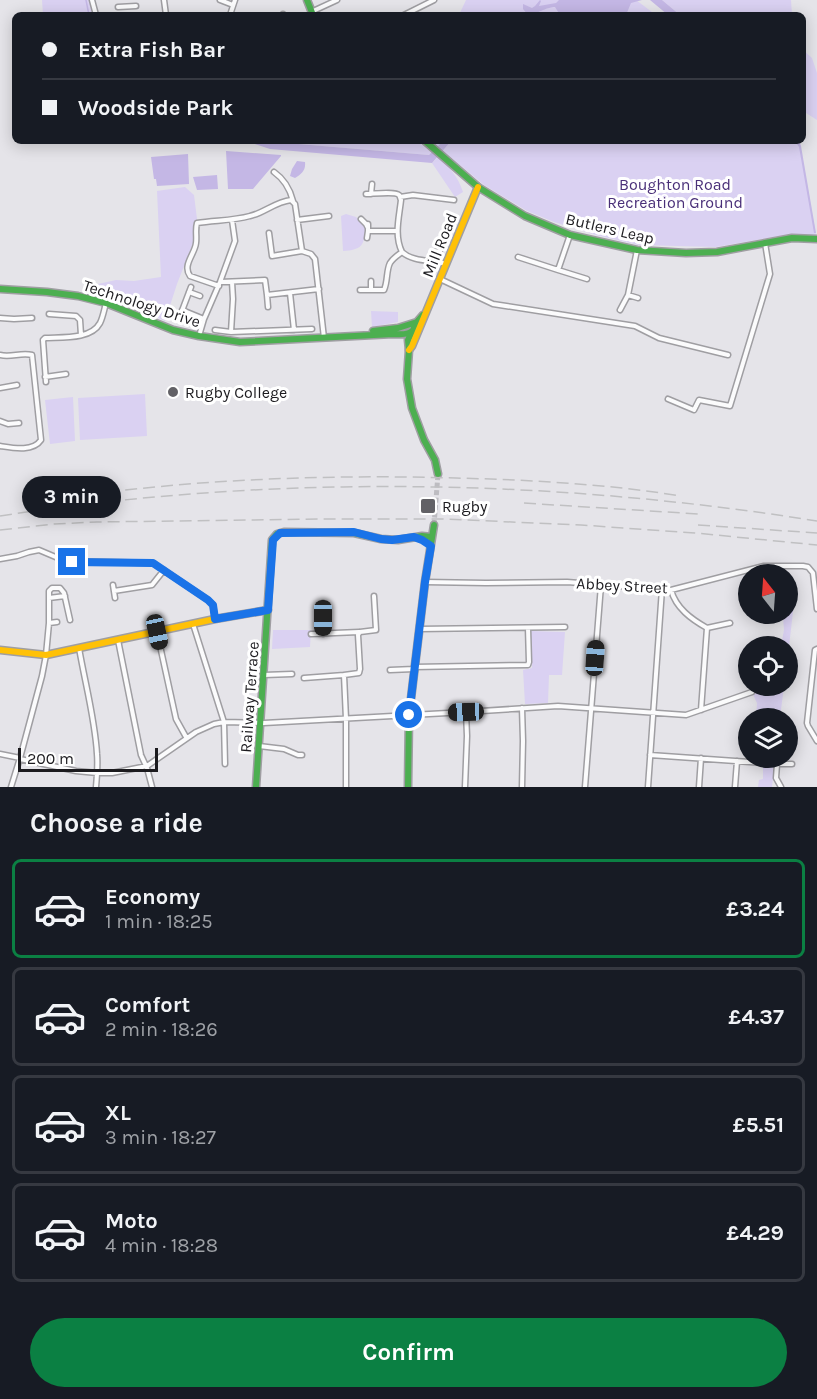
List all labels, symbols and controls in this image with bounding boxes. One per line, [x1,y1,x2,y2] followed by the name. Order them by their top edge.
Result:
[78,37,225,63] text: Extra Fish Bar
[78,95,233,121] text: Woodside Park
[607,175,743,212] park label: Boughton Road Recreation Ground
[564,209,656,248] street label: Butlers Leap
[418,210,461,280] street label: Mill Road
[81,276,203,331] street label: Technology Drive
[185,383,287,402] place label: Rugby College
[166,385,180,399] marker: Rugby College
[22,475,122,517] callout: 3 min
[44,485,99,508] text: 3 min
[419,497,437,515] marker: Rugby
[442,497,488,516] place label: Rugby
[58,548,85,575] route end
[738,564,798,624] north arrow
[738,564,798,768] map controls
[576,574,668,597] street label: Abbey Street
[314,600,332,636] car
[144,613,170,651] car
[738,636,798,696] button: locate
[585,639,605,677] car
[236,641,263,753] street label: Railway Terrace
[395,701,422,728] route start
[448,702,484,722] car
[738,708,798,768] button: layers
[18,745,158,772] scale bar
[27,749,74,768] text: 200 m
[30,807,203,839] text: Choose a ride
[33,882,87,936] icon: car
[105,884,200,910] text: Economy
[726,896,784,922] text: £3.24
[105,910,213,933] text: 1 min · 18:25
[33,990,87,1044] icon: car
[105,992,190,1018] text: Comfort
[728,1004,784,1030] text: £4.37
[105,1018,218,1041] text: 2 min · 18:26
[33,1098,87,1152] icon: car
[105,1100,131,1126] text: XL
[733,1112,784,1138] text: £5.51
[105,1126,216,1149] text: 3 min · 18:27
[33,1206,87,1260] icon: car
[105,1208,158,1234] text: Moto
[726,1220,784,1246] text: £4.29
[105,1234,218,1257] text: 4 min · 18:28
[30,1318,787,1387] button: Confirm

